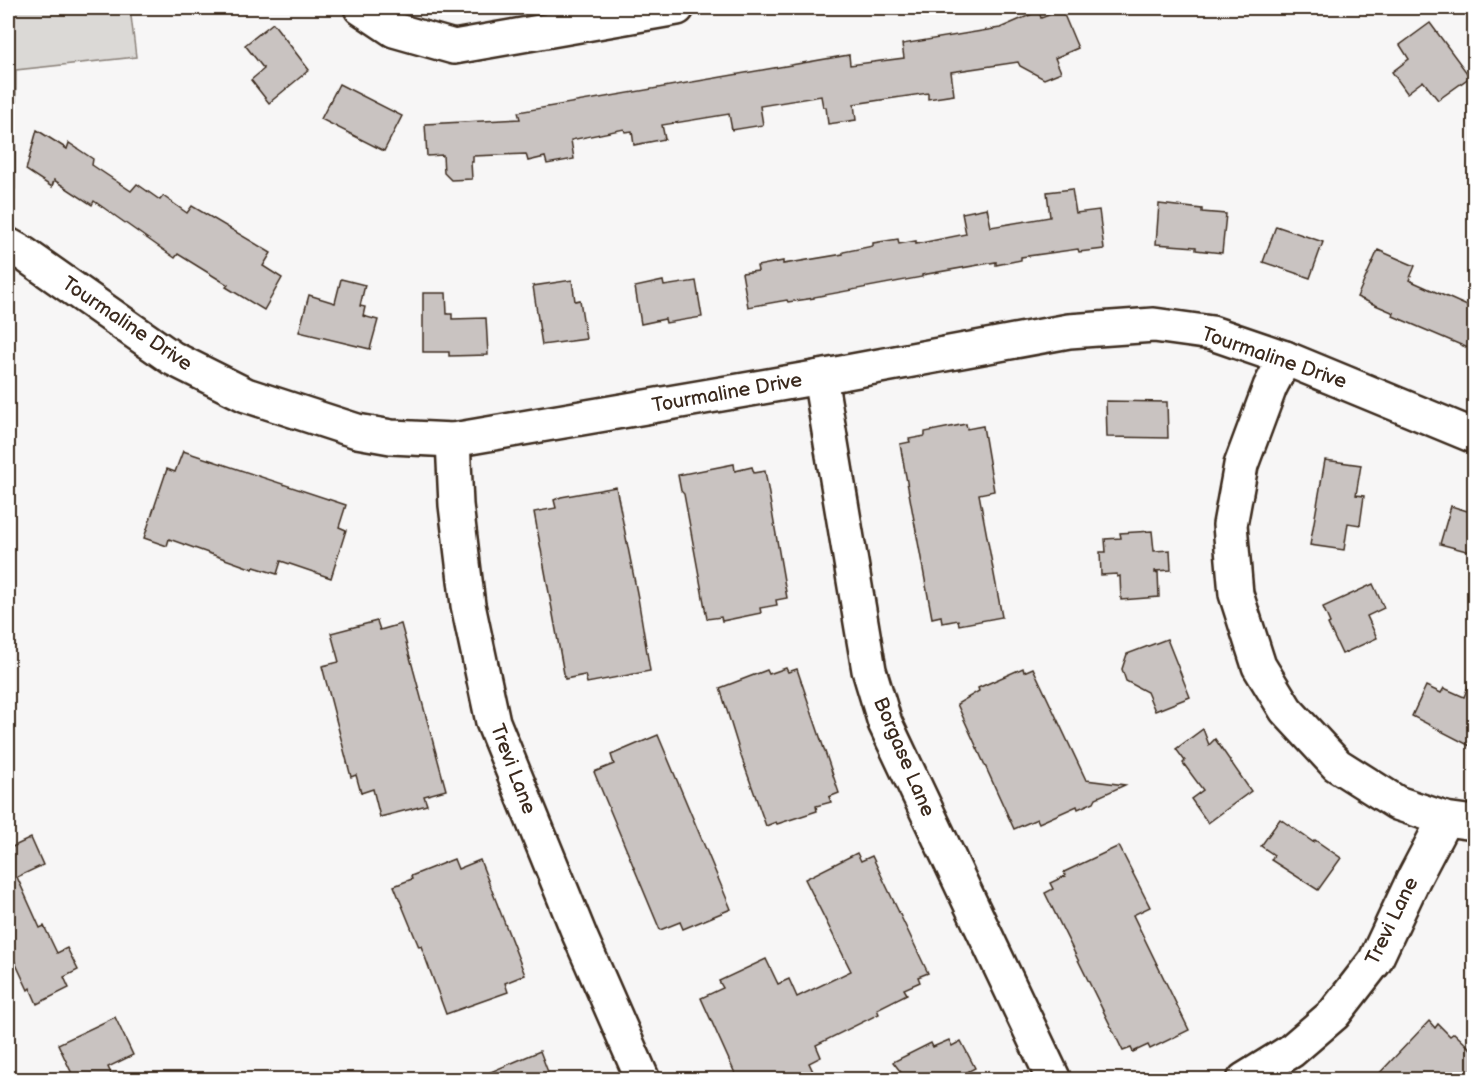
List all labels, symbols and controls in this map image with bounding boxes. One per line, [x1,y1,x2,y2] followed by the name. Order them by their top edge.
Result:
[57,272,197,377] street label: Tourmaline Drive
[1198,322,1350,394] street label: Tourmaline Drive
[650,368,804,418] street label: Tourmaline Drive
[868,694,940,820] street label: Borgase Lane
[485,721,541,818] street label: Trevi Lane
[1360,873,1424,969] street label: Trevi Lane

